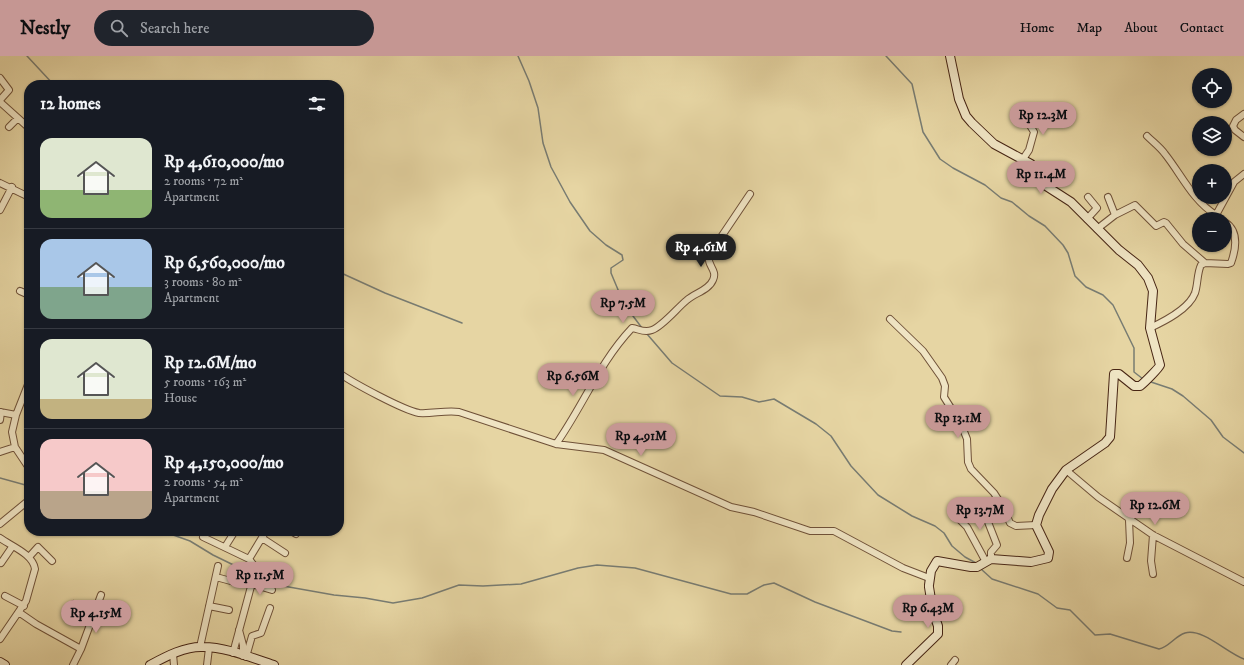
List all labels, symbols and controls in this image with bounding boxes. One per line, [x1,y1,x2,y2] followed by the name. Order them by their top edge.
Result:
[94,10,374,46] search box
[20,17,70,40] text: Nestly
[108,17,130,39] icon: search
[140,19,209,38] text: Search here
[1020,19,1054,37] text: Home
[1076,19,1102,37] text: Map
[1124,19,1158,37] text: About
[1180,19,1224,37] text: Contact
[1192,68,1232,252] map controls
[1192,68,1232,108] button: locate
[40,93,101,115] text: 12 homes
[306,93,328,115] icon: filters
[1002,102,1084,136] pin: Rp 12.3M
[1018,107,1068,123] text: Rp 12.3M
[1192,116,1232,156] button: layers
[164,151,284,173] text: Rp 4,610,000/mo
[72,154,120,202] icon: home
[1000,161,1082,195] pin: Rp 11.4M
[1192,164,1232,204] button: +
[1016,166,1066,182] text: Rp 11.4M
[164,173,243,189] text: 2 rooms · 72 m²
[164,189,219,205] text: Apartment
[1192,212,1232,252] button: −
[660,234,742,268] pin: Rp 4.61M
[675,239,727,255] text: Rp 4.61M
[164,252,285,274] text: Rp 6,560,000/mo
[72,255,120,303] icon: home
[164,274,242,290] text: 3 rooms · 80 m²
[164,290,219,306] text: Apartment
[586,290,660,324] pin: Rp 7.5M
[600,295,646,311] text: Rp 7.5M
[164,352,256,374] text: Rp 12.6M/mo
[72,355,120,403] icon: home
[532,363,614,397] pin: Rp 6.56M
[547,368,599,384] text: Rp 6.56M
[164,374,246,390] text: 5 rooms · 163 m²
[164,390,197,406] text: House
[917,405,999,439] pin: Rp 13.1M
[934,410,982,426] text: Rp 13.1M
[600,423,682,457] pin: Rp 4.91M
[615,428,667,444] text: Rp 4.91M
[164,452,284,474] text: Rp 4,150,000/mo
[72,455,120,503] icon: home
[164,474,243,490] text: 2 rooms · 54 m²
[164,490,219,506] text: Apartment
[1114,492,1196,526] pin: Rp 12.6M
[939,497,1021,531] pin: Rp 13.7M
[1129,497,1181,513] text: Rp 12.6M
[956,502,1004,518] text: Rp 13.7M
[219,562,301,596] pin: Rp 11.5M
[236,567,284,583] text: Rp 11.5M
[887,595,969,629] pin: Rp 6.43M
[55,600,137,634] pin: Rp 4.15M
[902,600,954,616] text: Rp 6.43M
[70,605,122,621] text: Rp 4.15M

